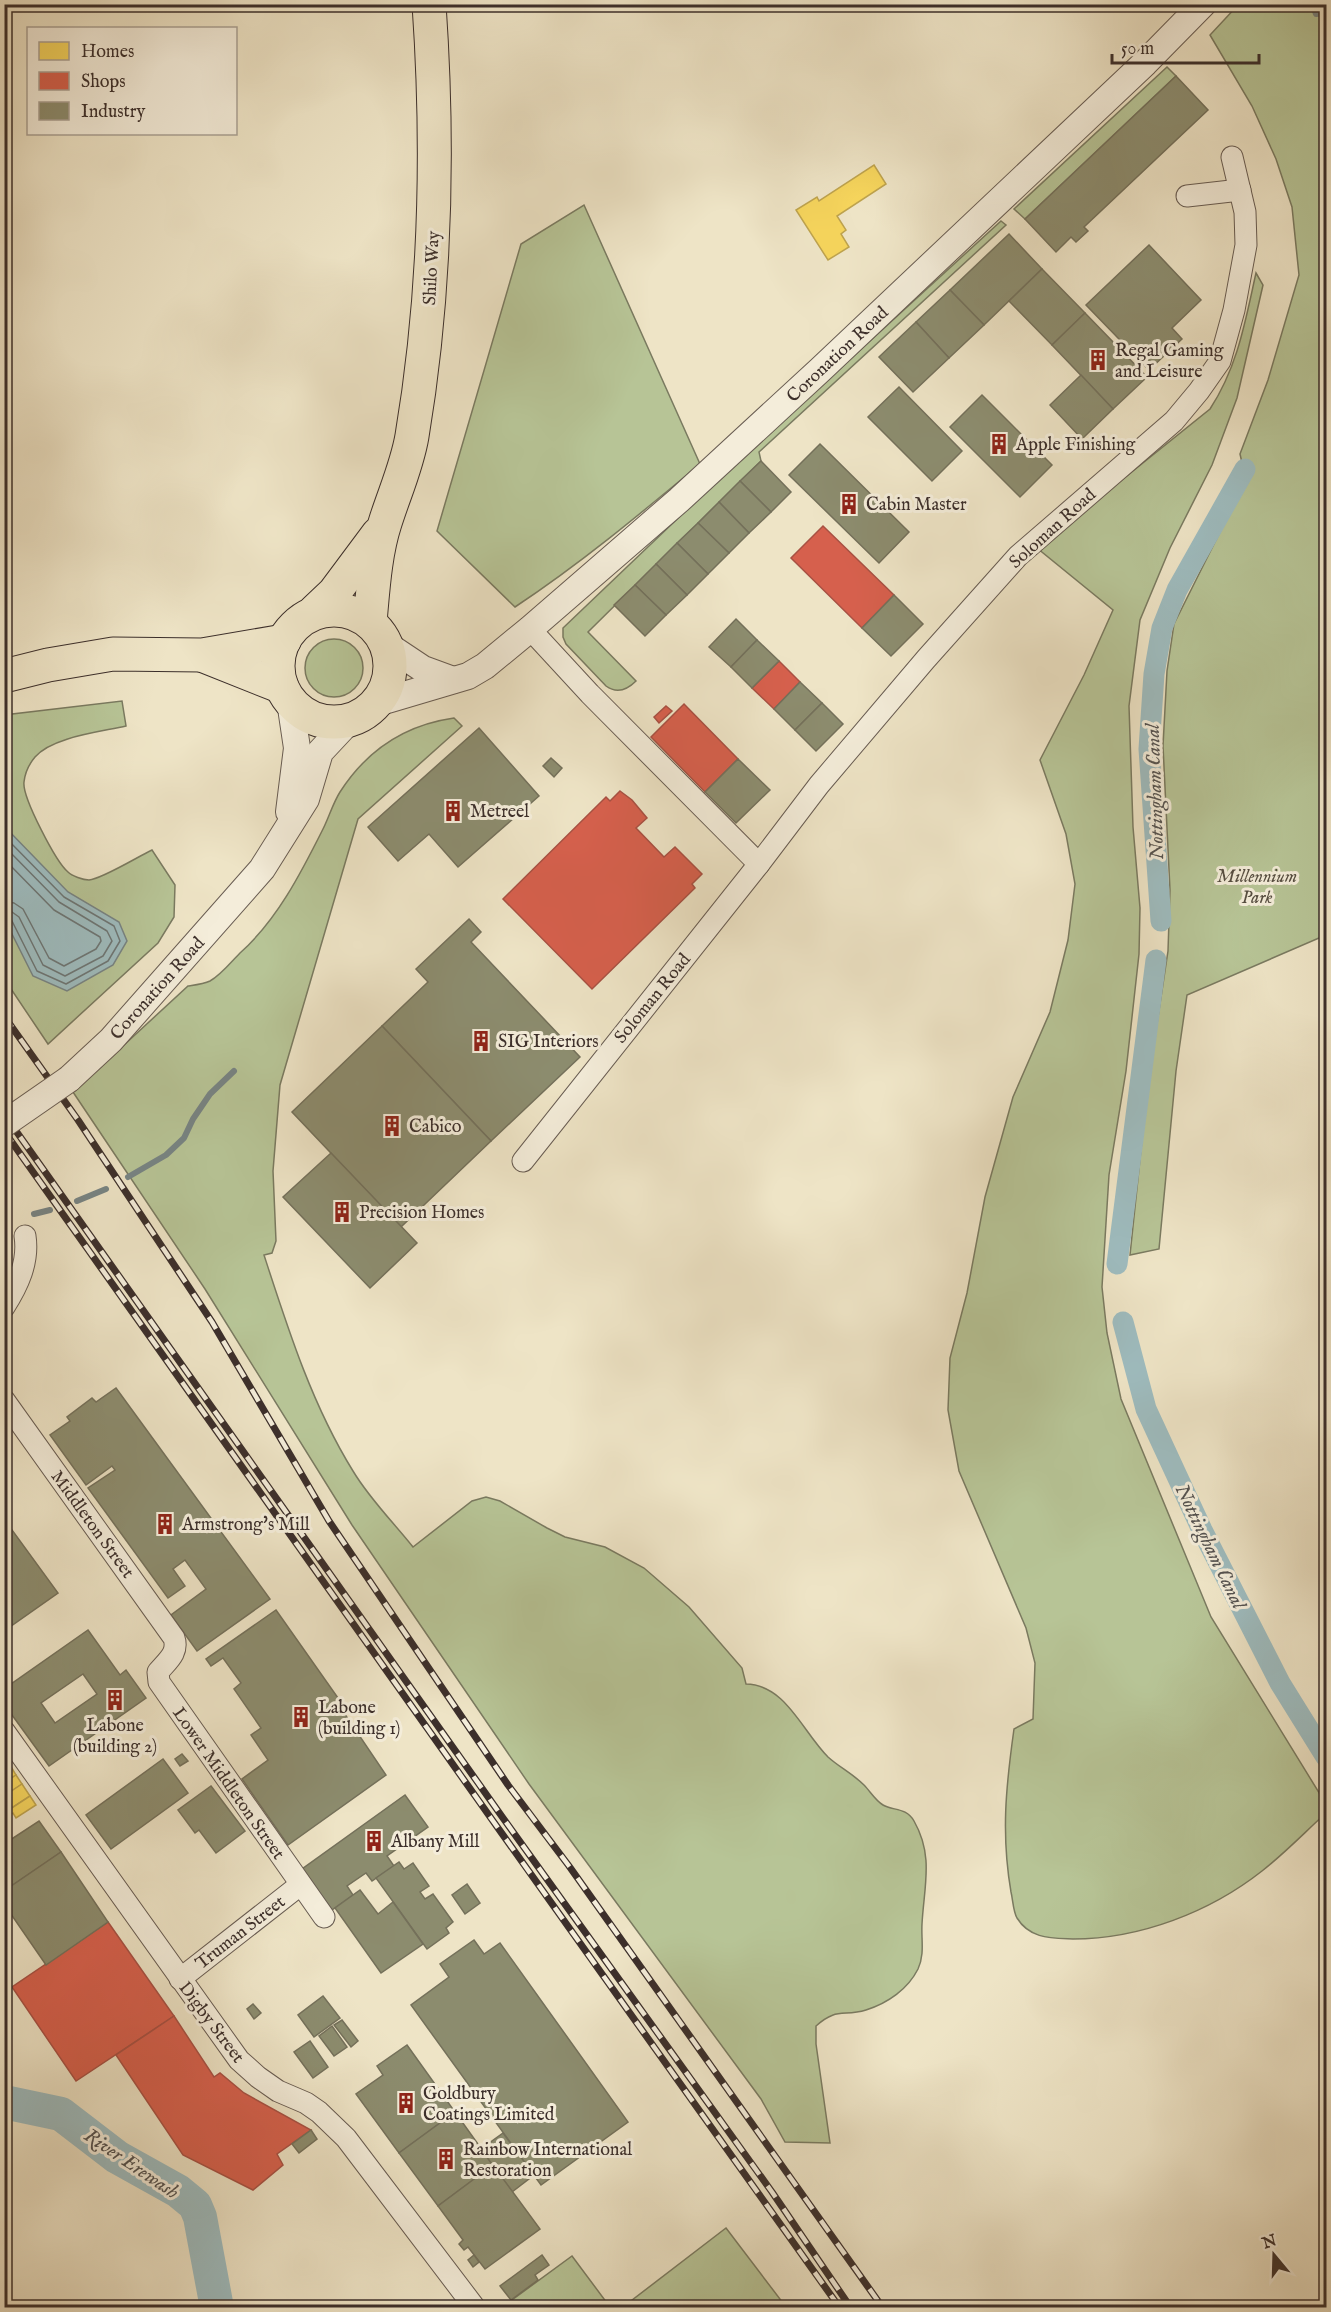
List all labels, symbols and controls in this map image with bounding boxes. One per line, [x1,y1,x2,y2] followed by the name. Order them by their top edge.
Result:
[27,27,237,135] legend
[1112,27,1259,65] scale bar
[1121,38,1154,61] text: 50 m
[81,41,134,64] text: Homes
[81,71,126,94] text: Shops
[81,101,145,124] text: Industry
[419,230,446,306] street label: Shilo Way
[782,302,894,408] street label: Coronation Road
[1115,340,1224,384] place label: Regal Gaming and Leisure
[1086,348,1110,372] building icon: Regal Gaming and Leisure
[987,432,1011,456] building icon: Apple Finishing
[1015,434,1136,457] place label: Apple Finishing
[1005,484,1102,574] street label: Soloman Road
[837,492,861,516] building icon: Cabin Master
[866,494,967,517] place label: Cabin Master
[1141,721,1171,860] water label: Nottingham Canal
[441,799,465,823] building icon: Metreel
[470,801,529,824] place label: Metreel
[1217,866,1297,910] park label: Millennium Park
[106,932,211,1045] street label: Coronation Road
[610,949,697,1049] street label: Soloman Road
[469,1029,493,1053] building icon: SIG Interiors
[498,1031,599,1054] place label: SIG Interiors
[380,1114,404,1138] building icon: Cabico
[409,1116,462,1139] place label: Cabico
[330,1200,354,1224] building icon: Precision Homes
[359,1202,484,1225] place label: Precision Homes
[45,1466,139,1583] street label: Middleton Street
[1168,1480,1252,1616] water label: Nottingham Canal
[153,1512,177,1536] building icon: Armstrong's Mill
[181,1514,310,1537] place label: Armstrong's Mill
[103,1688,127,1712] building icon: Labone (building 2)
[318,1697,400,1741] place label: Labone (building 1)
[166,1703,289,1865] street label: Lower Middleton Street
[289,1705,313,1729] building icon: Labone (building 1)
[73,1715,157,1759] place label: Labone (building 2)
[362,1829,386,1853] building icon: Albany Mill
[390,1831,479,1854] place label: Albany Mill
[191,1891,290,1975] street label: Truman Street
[173,1978,249,2068] street label: Digby Street
[423,2083,555,2127] place label: Goldbury Coatings Limited
[394,2091,418,2115] building icon: Goldbury Coatings Limited
[79,2123,184,2205] water label: River Erewash
[463,2139,632,2183] place label: Rainbow International Restoration
[434,2147,458,2171] building icon: Rainbow International Restoration
[1244,2225,1304,2285] north arrow
[1259,2231,1280,2255] text: N

